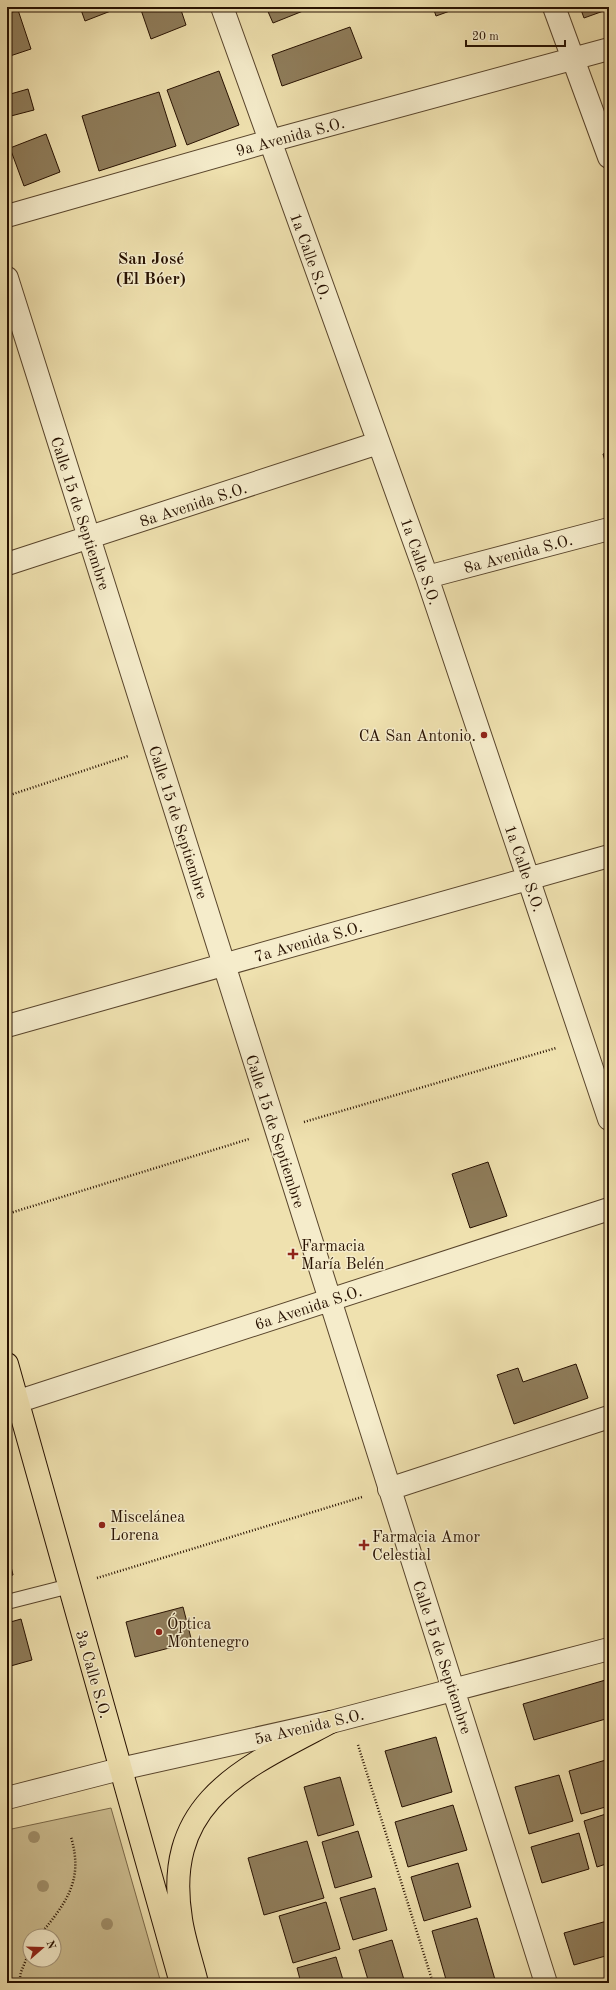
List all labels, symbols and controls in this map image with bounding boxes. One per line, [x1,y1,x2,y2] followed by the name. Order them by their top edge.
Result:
[466,22,565,48] scale bar
[472,31,499,43] text: 20 m
[234,116,347,160] street label: 9a Avenida S.O.
[286,211,332,302] street label: 1a Calle S.O.
[116,251,186,288] district label: San José (El Bóer)
[47,435,111,592] street label: Calle 15 de Septiembre
[138,481,249,531] street label: 8a Avenida S.O.
[397,516,441,607] street label: 1a Calle S.O.
[462,533,575,577] street label: 8a Avenida S.O.
[359,729,476,745] place label: CA San Antonio.
[479,730,489,740] marker: CA San Antonio.
[145,744,209,901] street label: Calle 15 de Septiembre
[501,823,545,914] street label: 1a Calle S.O.
[253,920,364,966] street label: 7a Avenida S.O.
[242,1053,306,1210] street label: Calle 15 de Septiembre
[301,1239,385,1273] place label: Farmacia María Belén
[288,1249,298,1259] marker: Farmacia María Belén
[253,1284,364,1334] street label: 6a Avenida S.O.
[110,1510,185,1544] place label: Miscelánea Lorena
[97,1520,107,1530] marker: Miscelánea Lorena
[372,1530,480,1564] place label: Farmacia Amor Celestial
[359,1540,369,1550] marker: Farmacia Amor Celestial
[409,1579,473,1736] street label: Calle 15 de Septiembre
[167,1612,249,1651] place label: Óptica Montenegro
[154,1627,164,1637] marker: Óptica Montenegro
[72,1629,112,1720] street label: 3a Calle S.O.
[253,1708,366,1748] street label: 5a Avenida S.O.
[22,1928,62,1968] north arrow
[43,1939,57,1951] text: N

